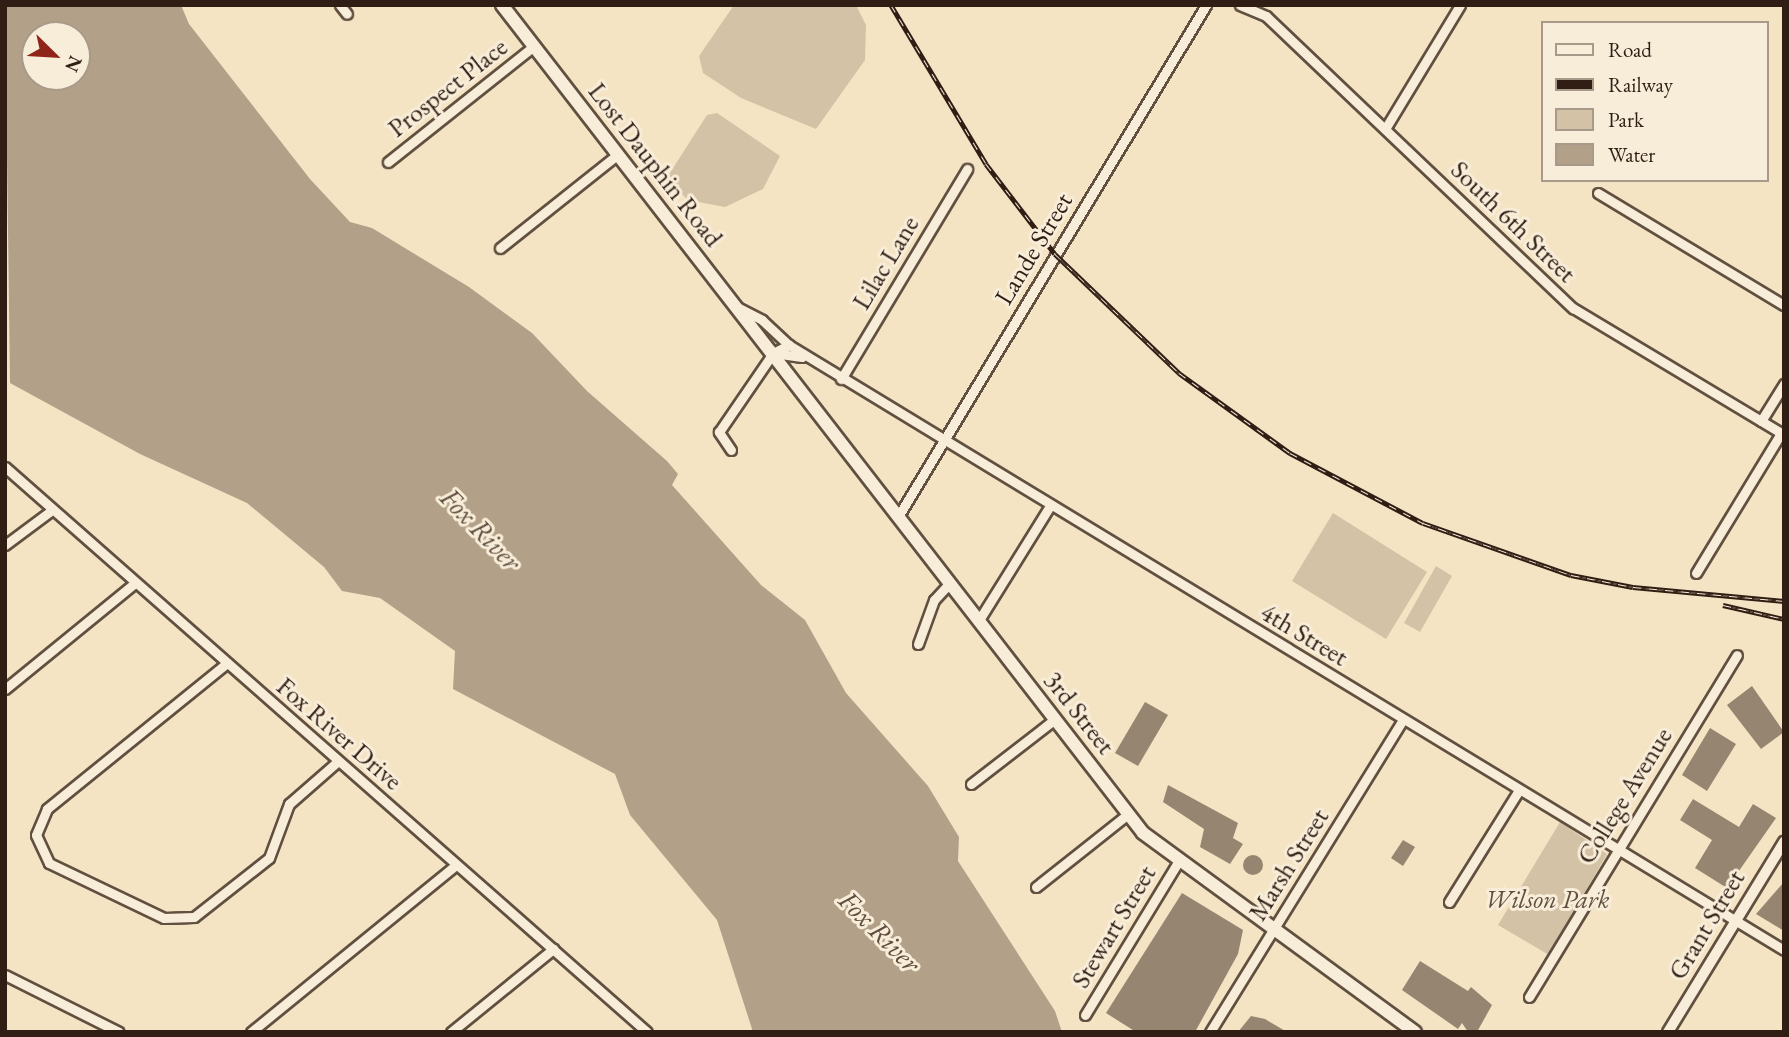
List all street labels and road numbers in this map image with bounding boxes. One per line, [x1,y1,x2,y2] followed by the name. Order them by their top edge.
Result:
[382,32,514,144] street label: Prospect Place
[581,77,729,253] street label: Lost Dauphin Road
[1444,155,1582,289] street label: South 6th Street
[988,187,1080,311] street label: Lande Street
[846,211,926,315] street label: Lilac Lane
[1255,597,1353,673] street label: 4th Street
[1037,665,1121,761] street label: 3rd Street
[270,671,408,797] street label: Fox River Drive
[1571,722,1679,870] street label: College Avenue
[1242,803,1336,927] street label: Marsh Street
[1065,860,1163,994] street label: Stewart Street
[1662,865,1752,985] street label: Grant Street

